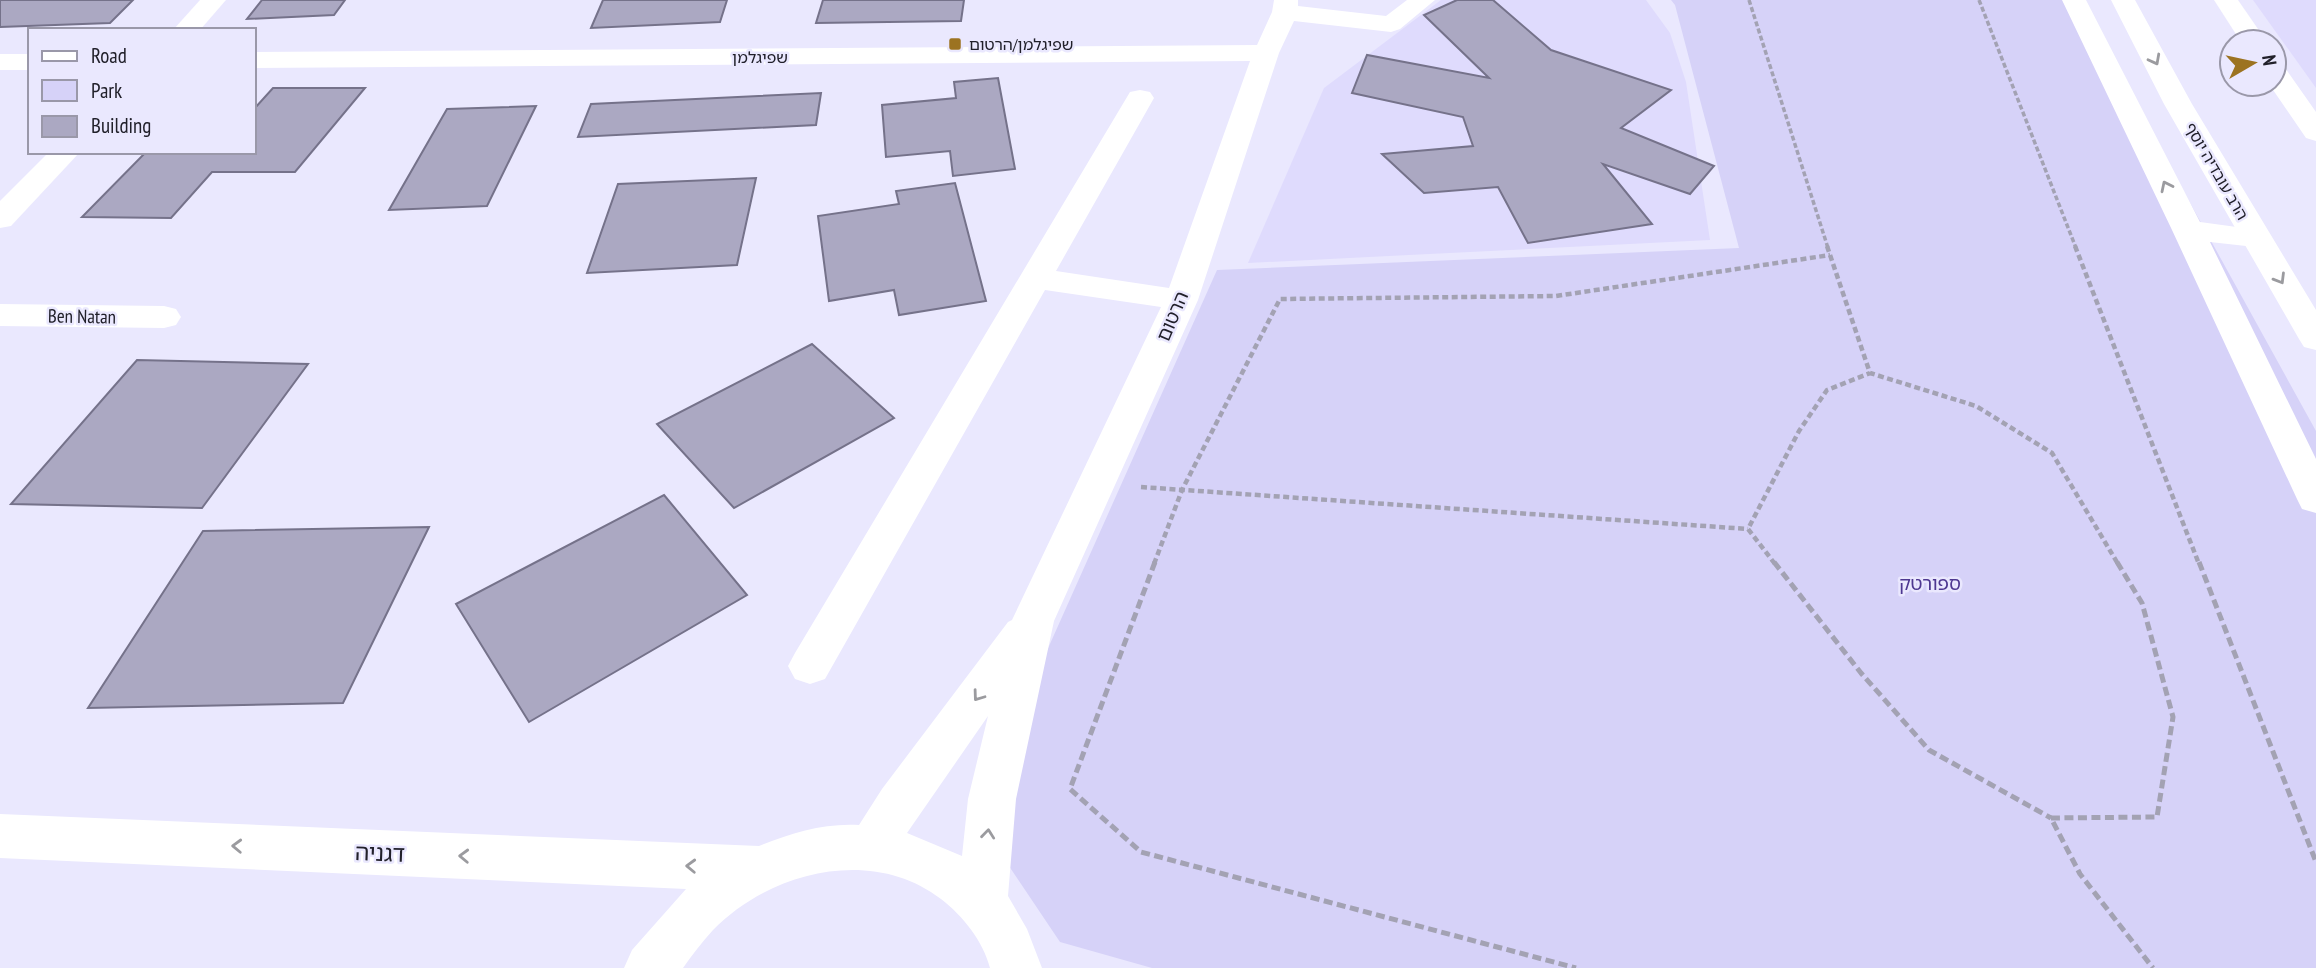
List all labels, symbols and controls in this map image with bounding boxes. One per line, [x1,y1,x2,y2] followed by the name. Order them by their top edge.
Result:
[28,28,256,154] legend
[2218,28,2288,98] north arrow
[969,34,1073,54] place label: שפיגלמן/הרטום
[947,36,963,52] marker: שפיגלמן/הרטום
[91,42,127,69] text: Road
[732,47,788,67] street label: שפיגלמן
[2147,53,2160,65] one-way arrow
[2257,53,2282,67] text: N
[91,77,122,104] text: Park
[91,112,151,139] text: Building
[2181,119,2253,223] street label: הרב עובדיה יוסף
[2161,181,2175,193] one-way arrow
[2272,272,2285,285] one-way arrow
[1151,287,1193,345] street label: הרטום
[48,303,116,329] street label: Ben Natan
[1899,571,1961,595] park label: ספורטק
[974,688,986,701] one-way arrow
[981,829,996,840] one-way arrow
[354,837,406,868] street label: דגניה
[231,839,242,854] one-way arrow
[458,849,469,864] one-way arrow
[685,858,696,873] one-way arrow

